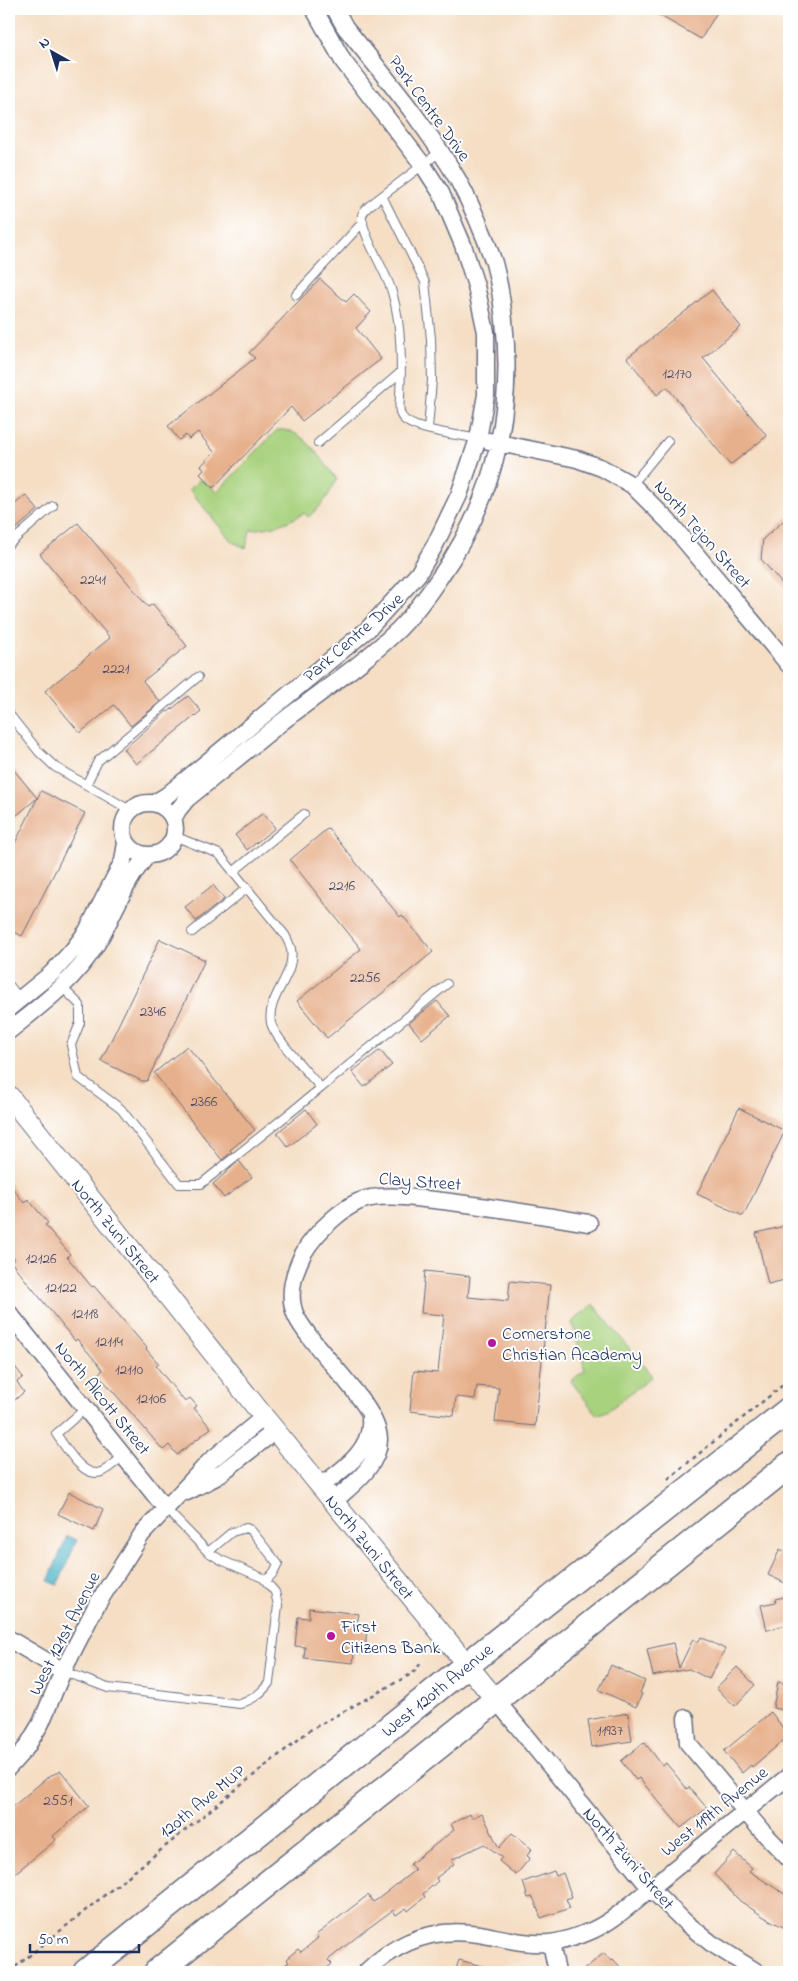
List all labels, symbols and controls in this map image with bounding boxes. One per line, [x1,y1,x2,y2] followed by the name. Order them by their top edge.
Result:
[28,28,78,78] north arrow
[34,32,55,54] text: N
[381,51,476,168] street label: Park Centre Drive
[662,363,692,385] house number: 12170
[647,475,756,595] street label: North Tejon Street
[80,569,106,591] house number: 2241
[298,587,411,690] street label: Park Centre Drive
[102,658,130,680] house number: 2221
[329,875,356,897] house number: 2216
[350,967,380,989] house number: 2256
[140,1001,167,1023] house number: 2346
[191,1091,218,1113] house number: 2366
[378,1167,462,1199] street label: Clay Street
[64,1174,165,1290] street label: North Zuni Street
[25,1248,57,1270] house number: 12126
[45,1277,77,1299] house number: 12122
[71,1303,99,1325] house number: 12118
[502,1322,642,1369] place label: Cornerstone Christian Academy
[95,1331,123,1353] house number: 12114
[47,1337,155,1462] street label: North Alcott Street
[486,1337,498,1349] marker: Cornerstone Christian Academy
[115,1359,144,1381] house number: 12110
[136,1388,166,1410] house number: 12106
[318,1490,419,1606] street label: North Zuni Street
[23,1567,109,1700] street label: West 121st Avenue
[340,1615,440,1662] place label: First Citizens Bank
[325,1630,337,1642] marker: First Citizens Bank
[377,1638,500,1745] street label: West 120th Avenue
[597,1720,623,1742] house number: 11937
[155,1759,252,1845] street label: 120th Ave MUP
[656,1760,775,1864] street label: West 119th Avenue
[43,1790,73,1812] house number: 2551
[575,1802,679,1916] street label: North Zuni Street
[30,1921,139,1953] scale bar
[38,1929,69,1951] text: 50 m

